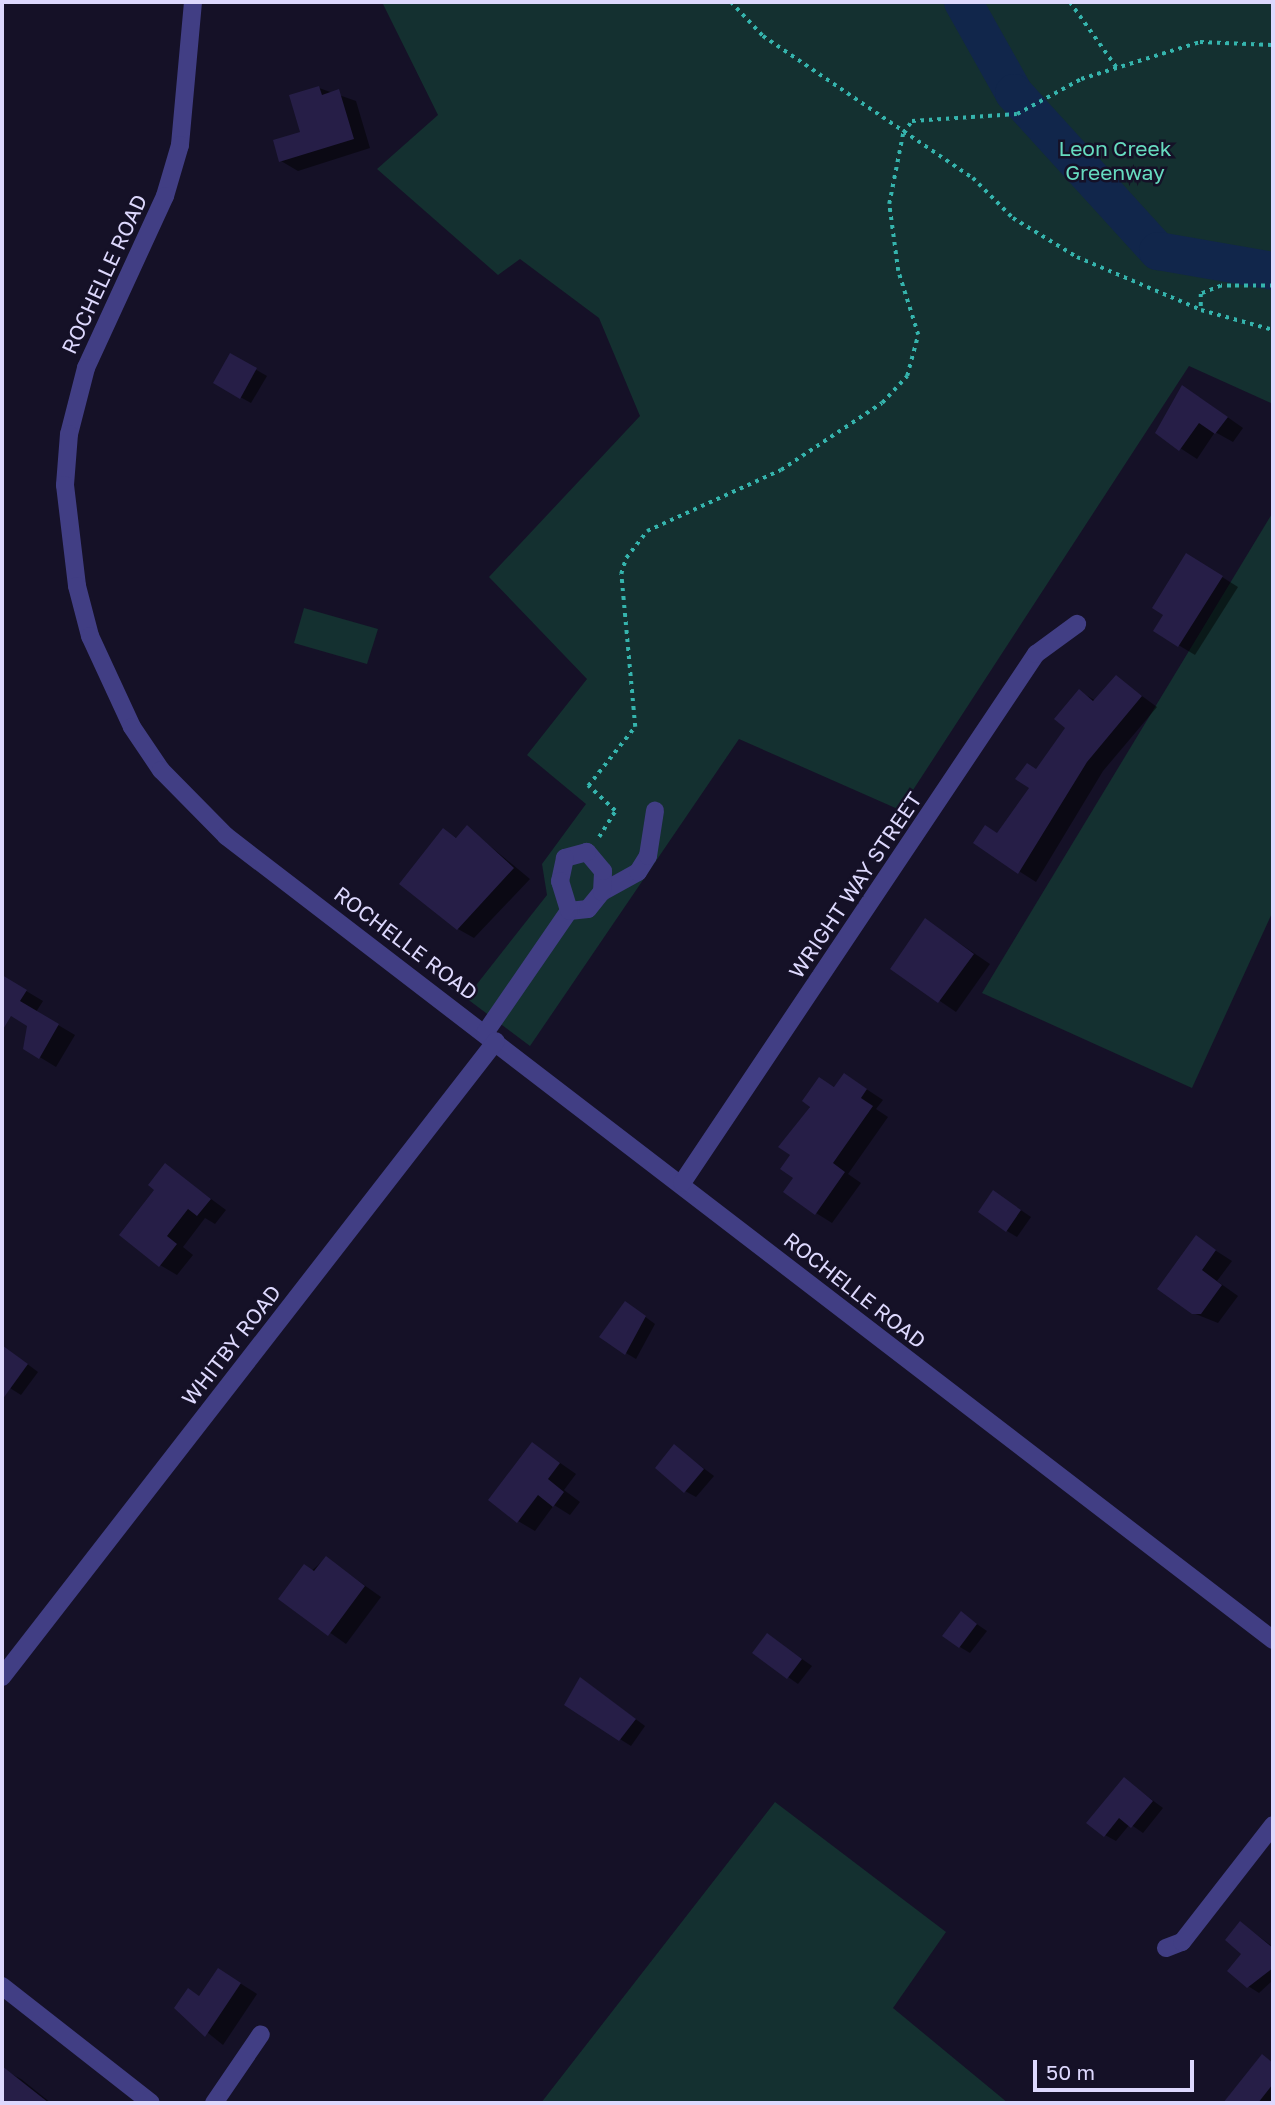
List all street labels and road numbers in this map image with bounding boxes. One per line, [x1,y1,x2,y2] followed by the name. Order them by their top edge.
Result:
[56,190,152,358] street label: ROCHELLE ROAD
[783,787,927,983] street label: WRIGHT WAY STREET
[329,881,483,1005] street label: ROCHELLE ROAD
[779,1227,931,1353] street label: ROCHELLE ROAD
[176,1280,286,1410] street label: WHITBY ROAD

